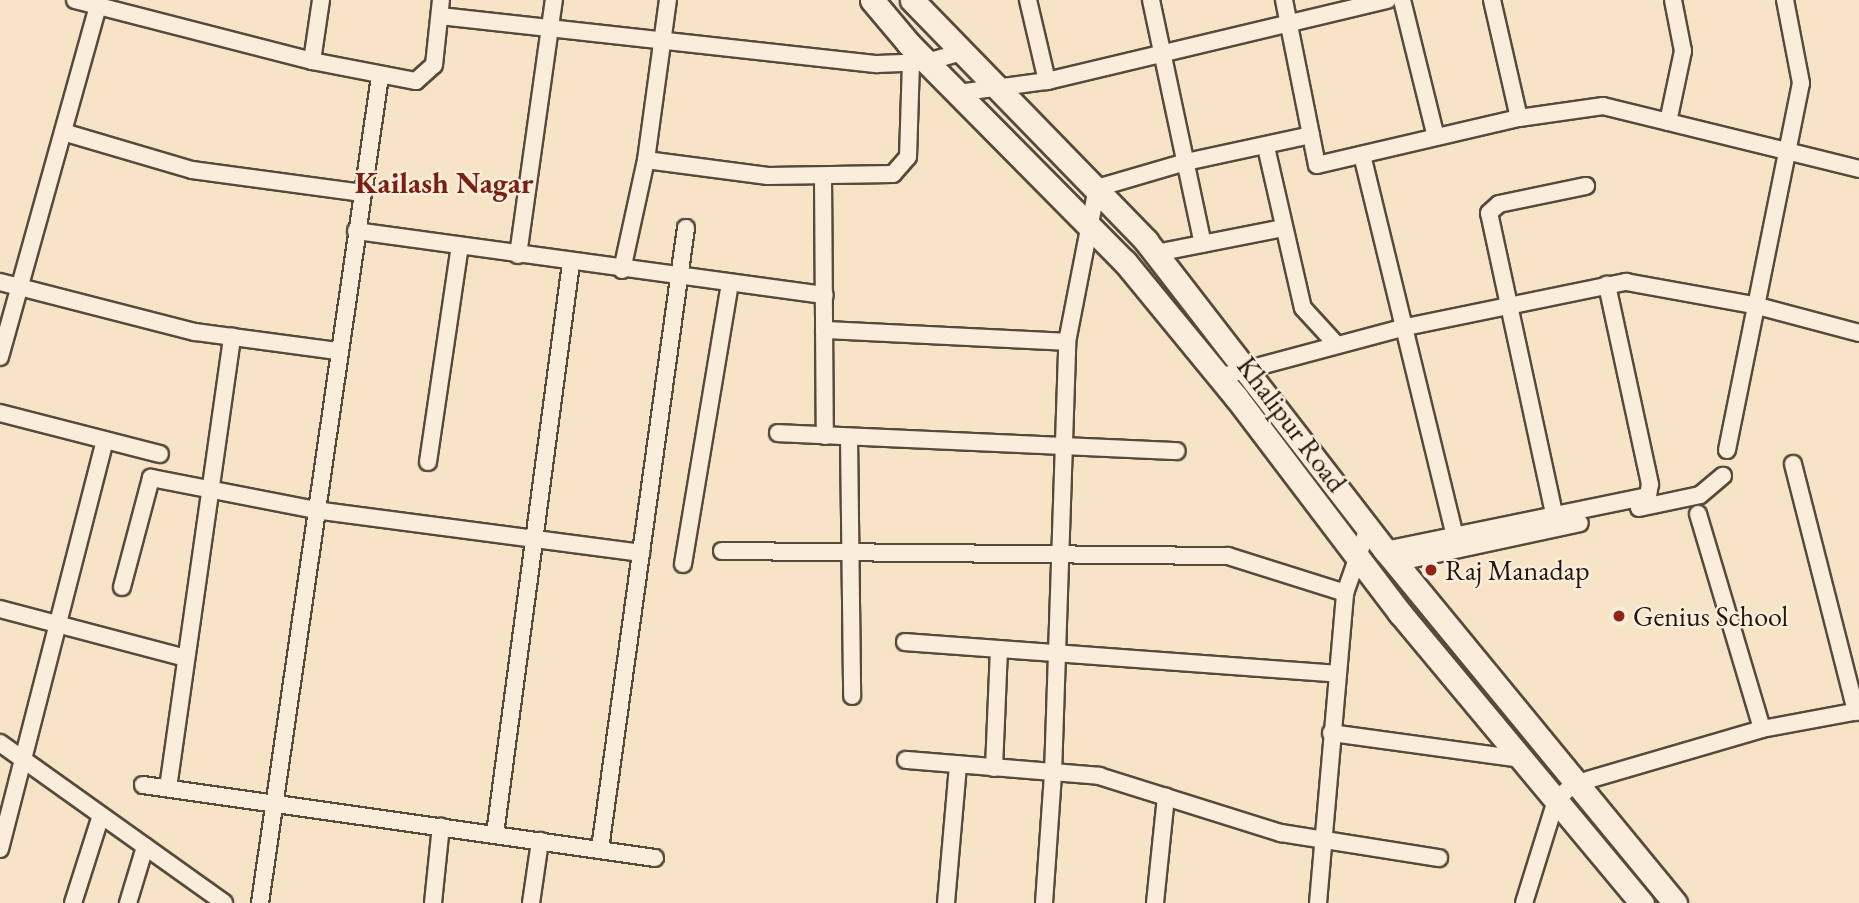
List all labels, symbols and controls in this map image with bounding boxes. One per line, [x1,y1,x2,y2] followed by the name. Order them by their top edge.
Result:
[355,165,533,201] district label: Kailash Nagar
[1230,350,1354,498] street label: Khalipur Road
[1445,553,1589,587] place label: Raj Manadap
[1423,562,1439,578] marker: Raj Manadap
[1633,599,1788,633] place label: Genius School
[1611,608,1627,624] marker: Genius School

